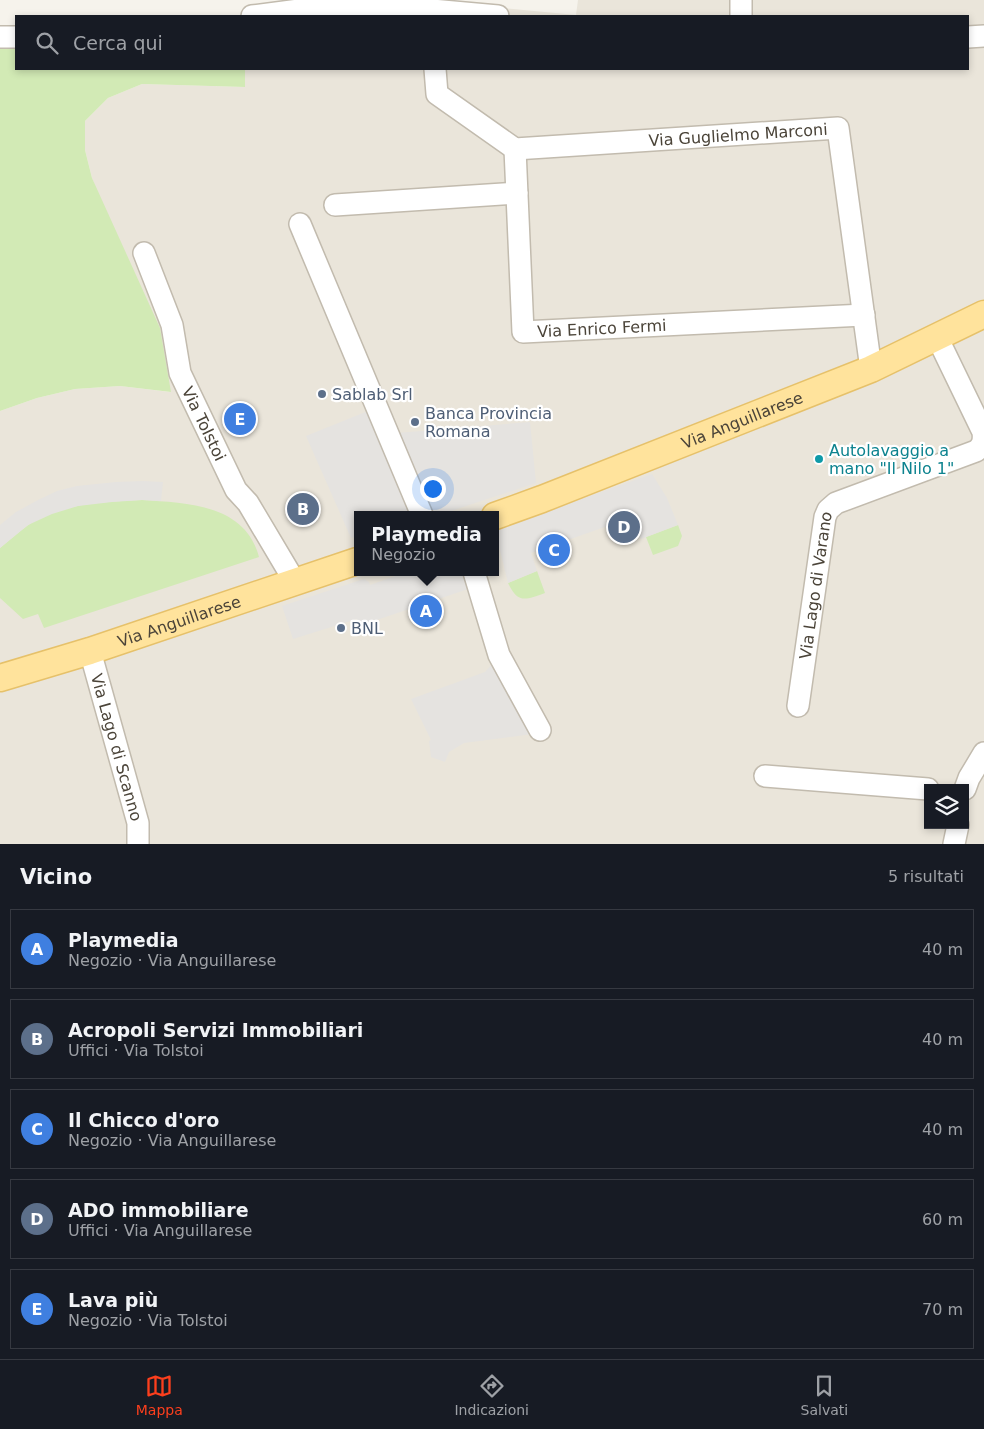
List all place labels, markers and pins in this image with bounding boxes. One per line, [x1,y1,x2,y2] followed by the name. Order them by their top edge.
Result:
[332,385,413,404] place label: Sablab Srl
[316,388,328,400] marker: Sablab Srl
[224,400,256,438] pin: E
[425,404,552,441] place label: Banca Provincia Romana
[409,416,421,428] marker: Banca Provincia Romana
[829,441,954,478] place label: Autolavaggio a mano "Il Nilo 1"
[813,453,825,465] marker: Autolavaggio a mano "Il Nilo 1"
[287,490,319,528] pin: B
[608,508,640,546] pin: D
[538,531,570,569] pin: C
[410,592,442,630] pin: A
[351,619,383,638] place label: BNL
[335,622,347,634] marker: BNL

